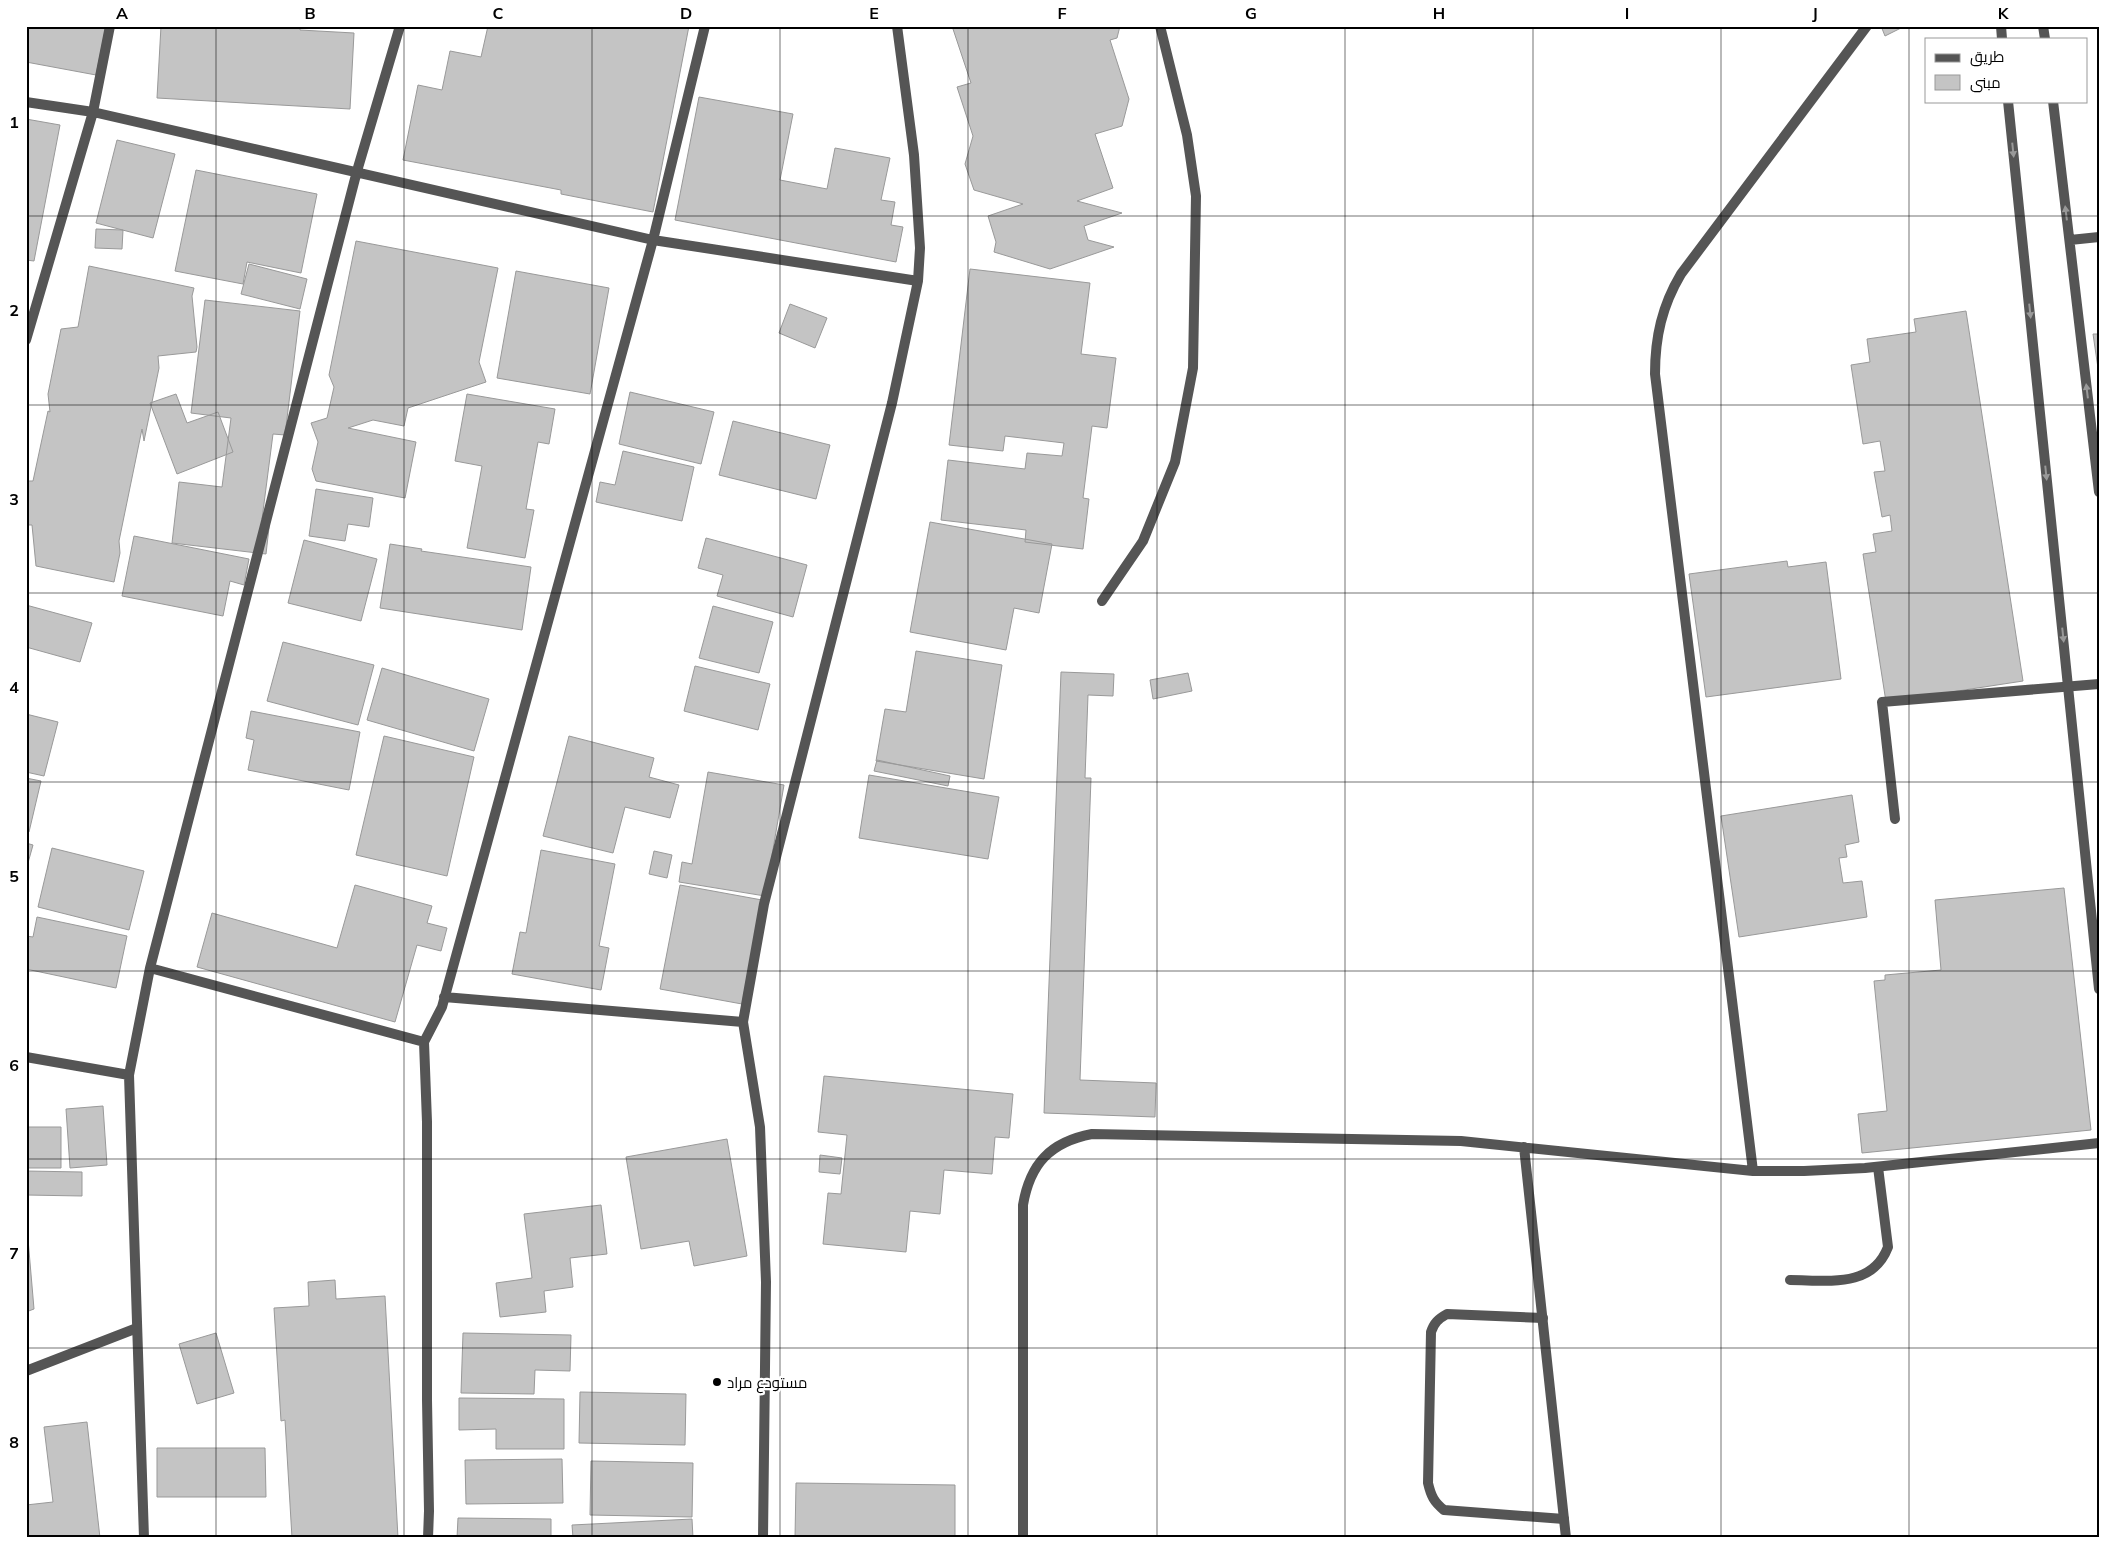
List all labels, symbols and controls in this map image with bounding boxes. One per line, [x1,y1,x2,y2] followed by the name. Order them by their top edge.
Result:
[116,3,128,23] text: A
[304,3,316,23] text: B
[493,3,504,23] text: C
[680,3,692,23] text: D
[869,3,879,23] text: E
[1057,3,1067,23] text: F
[1245,3,1257,23] text: G
[1433,3,1445,23] text: H
[1625,3,1629,23] text: I
[1812,3,1818,23] text: J
[1998,3,2010,23] text: K
[1925,38,2088,102] legend
[1970,47,2004,67] text: طريق
[1970,73,2001,93] text: مبنى
[9,112,19,132] text: 1
[2009,142,2017,158] one-way arrow
[2062,204,2070,220] one-way arrow
[9,300,19,320] text: 2
[2026,304,2034,320] one-way arrow
[2083,383,2091,399] one-way arrow
[2043,465,2051,481] one-way arrow
[9,489,19,509] text: 3
[2059,627,2067,643] one-way arrow
[9,677,19,697] text: 4
[9,866,19,886] text: 5
[9,1055,19,1075] text: 6
[9,1243,19,1263] text: 7
[727,1373,807,1394] place label: مستودع مراد
[711,1376,723,1388] marker: مستودع مراد
[9,1432,19,1452] text: 8

